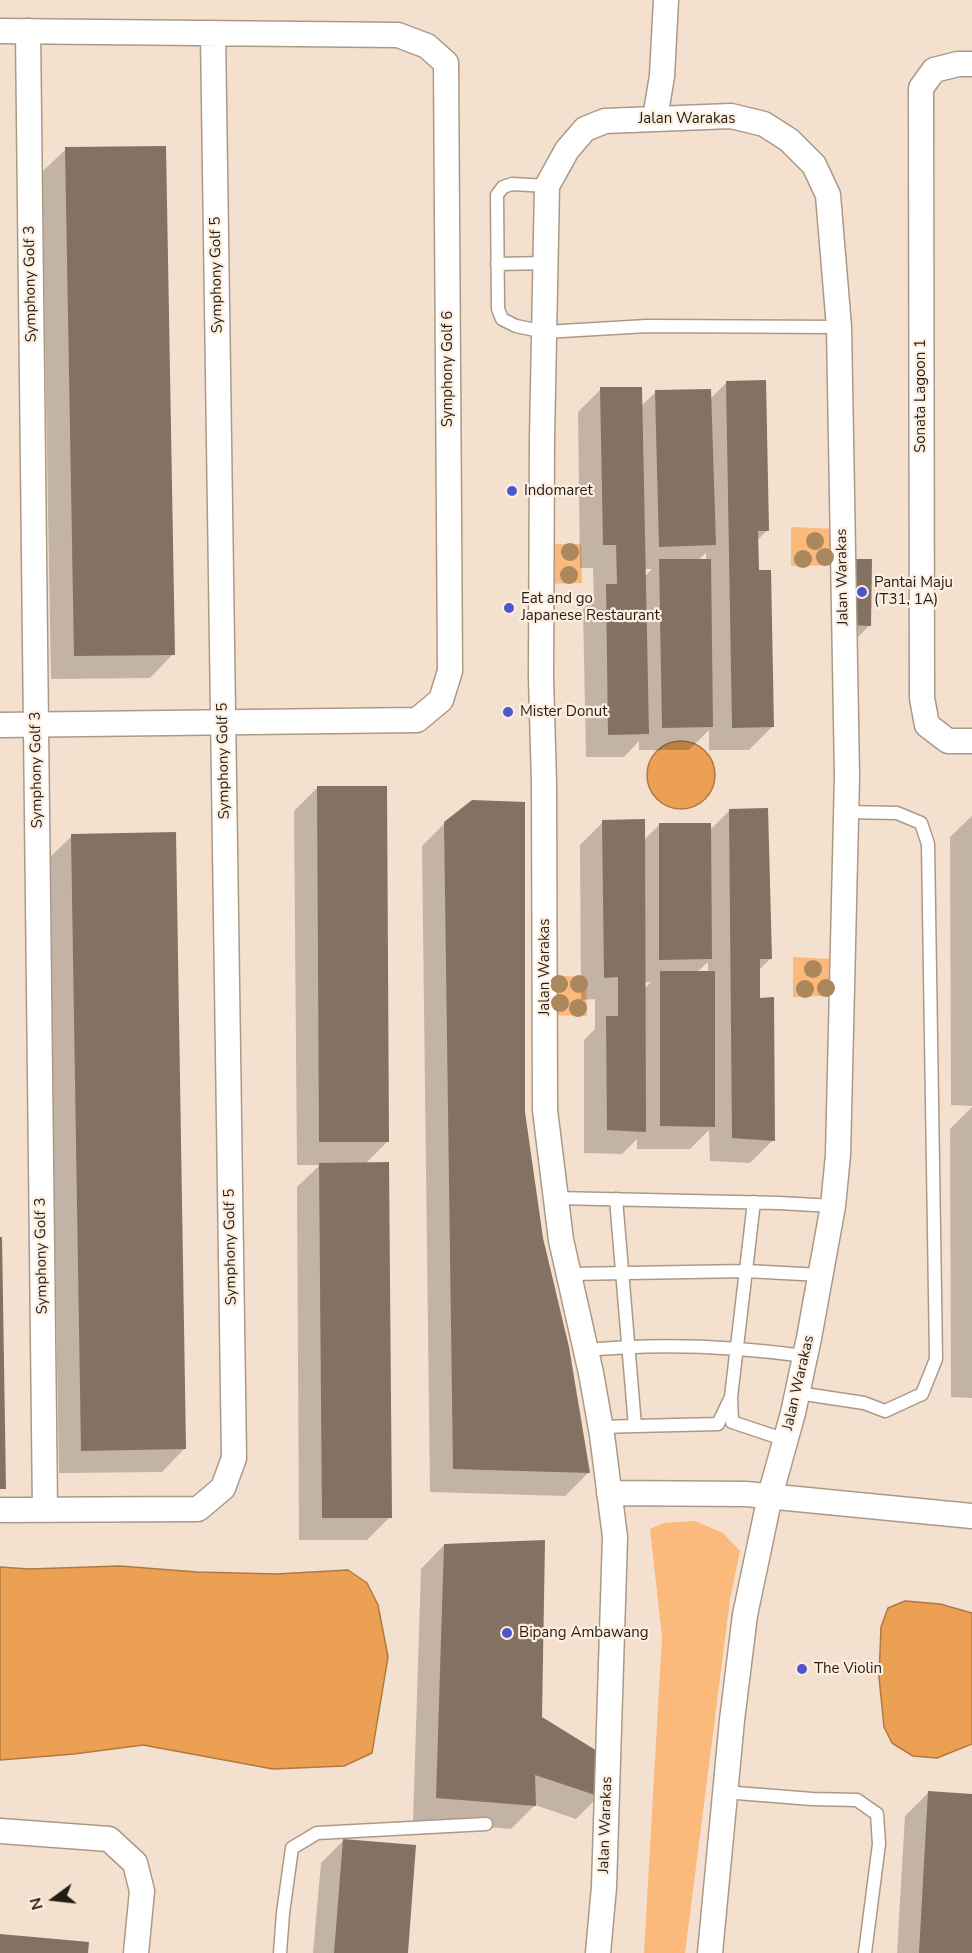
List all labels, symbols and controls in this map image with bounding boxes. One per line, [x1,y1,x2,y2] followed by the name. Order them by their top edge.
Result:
[638,110,736,128] street label: Jalan Warakas
[207,217,227,333] street label: Symphony Golf 5
[21,226,41,342] street label: Symphony Golf 3
[439,311,457,427] street label: Symphony Golf 6
[912,339,930,453] street label: Sonata Lagoon 1
[524,482,593,500] place label: Indomaret
[505,484,519,498] marker: Indomaret
[833,528,853,626] street label: Jalan Warakas
[874,574,953,609] place label: Pantai Maju (T31, 1A)
[855,585,869,599] marker: Pantai Maju (T31, 1A)
[521,590,660,625] place label: Eat and go Japanese Restaurant
[502,601,516,615] marker: Eat and go Japanese Restaurant
[214,703,234,819] street label: Symphony Golf 5
[520,703,607,721] place label: Mister Donut
[501,705,515,719] marker: Mister Donut
[27,712,47,828] street label: Symphony Golf 3
[536,918,554,1016] street label: Jalan Warakas
[221,1189,241,1305] street label: Symphony Golf 5
[32,1198,52,1314] street label: Symphony Golf 3
[779,1334,819,1432] street label: Jalan Warakas
[519,1624,649,1642] place label: Bipang Ambawang
[500,1626,514,1640] marker: Bipang Ambawang
[814,1660,882,1678] place label: The Violin
[795,1662,809,1676] marker: The Violin
[595,1776,617,1874] street label: Jalan Warakas
[24,1869,84,1929] north arrow
[24,1895,49,1912] text: N

